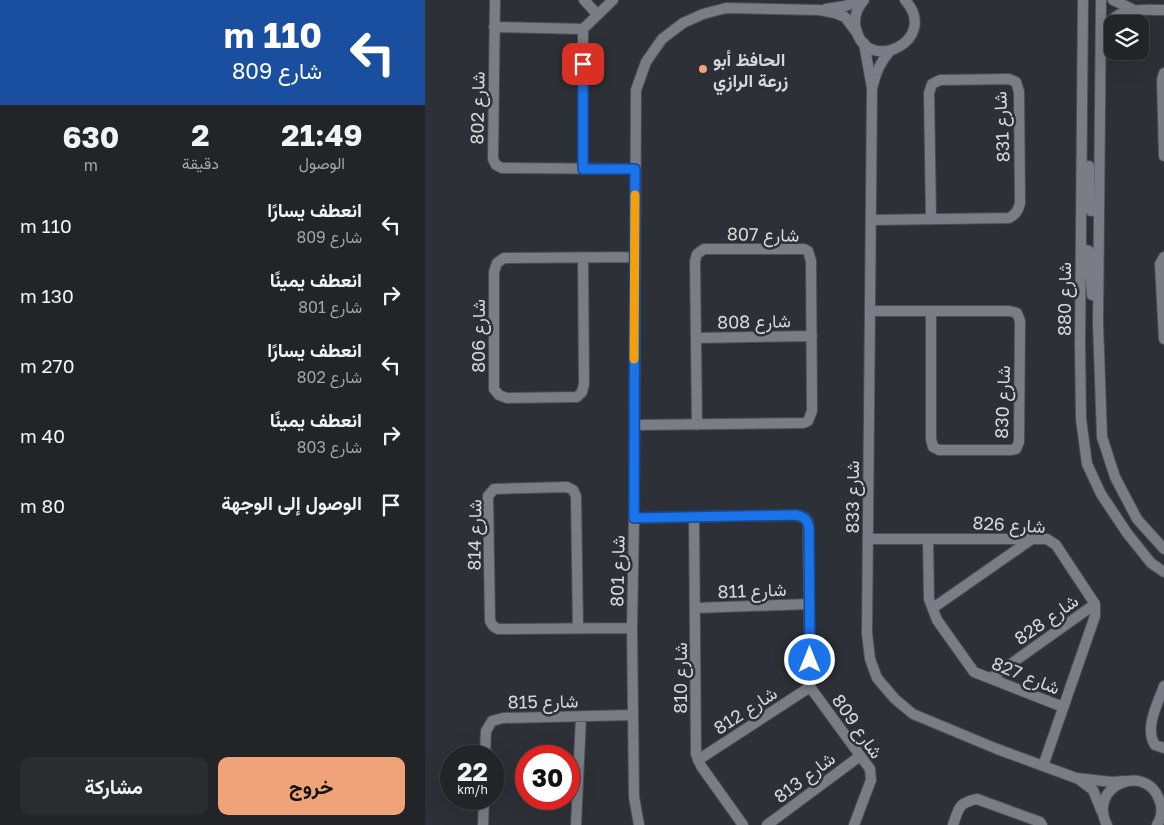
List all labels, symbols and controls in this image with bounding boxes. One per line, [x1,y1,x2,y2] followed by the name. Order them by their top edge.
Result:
[224,14,322,56] text: 110 m
[1104,15,1149,60] map controls
[1104,15,1149,60] button: layers
[340,20,405,85] icon: left
[562,43,604,85] pin
[713,48,788,96] place label: الحافظ أبو زرعة الرازي
[569,50,597,78] icon: arrive
[232,57,322,84] text: شارع 809
[697,63,709,75] marker: الحافظ أبو زرعة الرازي
[465,71,491,145] street label: شارع 802
[988,91,1016,163] street label: شارع 831
[191,117,210,153] text: 2
[281,117,363,153] text: 21:49
[63,119,119,155] text: 630
[182,153,219,173] text: دقيقة
[299,153,345,173] text: الوصول
[84,155,98,175] text: m
[267,198,362,221] text: انعطف يسارًا
[377,211,405,239] icon: left
[20,214,72,237] text: 110 m
[727,222,799,248] street label: شارع 807
[296,227,362,247] text: شارع 809
[1053,262,1077,336] street label: شارع 880
[270,268,362,291] text: انعطف يمينًا
[377,281,405,309] icon: right
[20,284,74,307] text: 130 m
[298,297,362,317] text: شارع 801
[467,299,491,373] street label: شارع 806
[717,309,791,335] street label: شارع 808
[267,338,362,361] text: انعطف يسارًا
[377,351,405,379] icon: left
[20,354,74,377] text: 270 m
[990,365,1016,439] street label: شارع 830
[297,367,362,387] text: شارع 802
[270,408,362,431] text: انعطف يمينًا
[377,421,405,449] icon: right
[20,424,65,447] text: 40 m
[297,437,362,457] text: شارع 803
[841,461,865,533] street label: شارع 833
[221,491,362,514] text: الوصول إلى الوجهة
[377,491,405,519] icon: arrive
[20,494,65,517] text: 80 m
[462,499,488,571] street label: شارع 814
[972,511,1046,539] street label: شارع 826
[605,535,631,607] street label: شارع 801
[717,578,787,604] street label: شارع 811
[1010,589,1083,651] street label: شارع 828
[783,633,835,685] position arrow
[669,642,693,714] street label: شارع 810
[988,651,1063,700] street label: شارع 827
[709,681,782,740] street label: شارع 812
[507,689,579,715] street label: شارع 815
[826,689,888,764] street label: شارع 809
[515,745,580,810] speed limit sign: 30
[769,747,840,809] street label: شارع 813
[457,756,488,787] text: 22
[20,757,208,815] button: مشاركة
[218,757,405,815] button: خروج
[457,782,488,797] text: km/h

